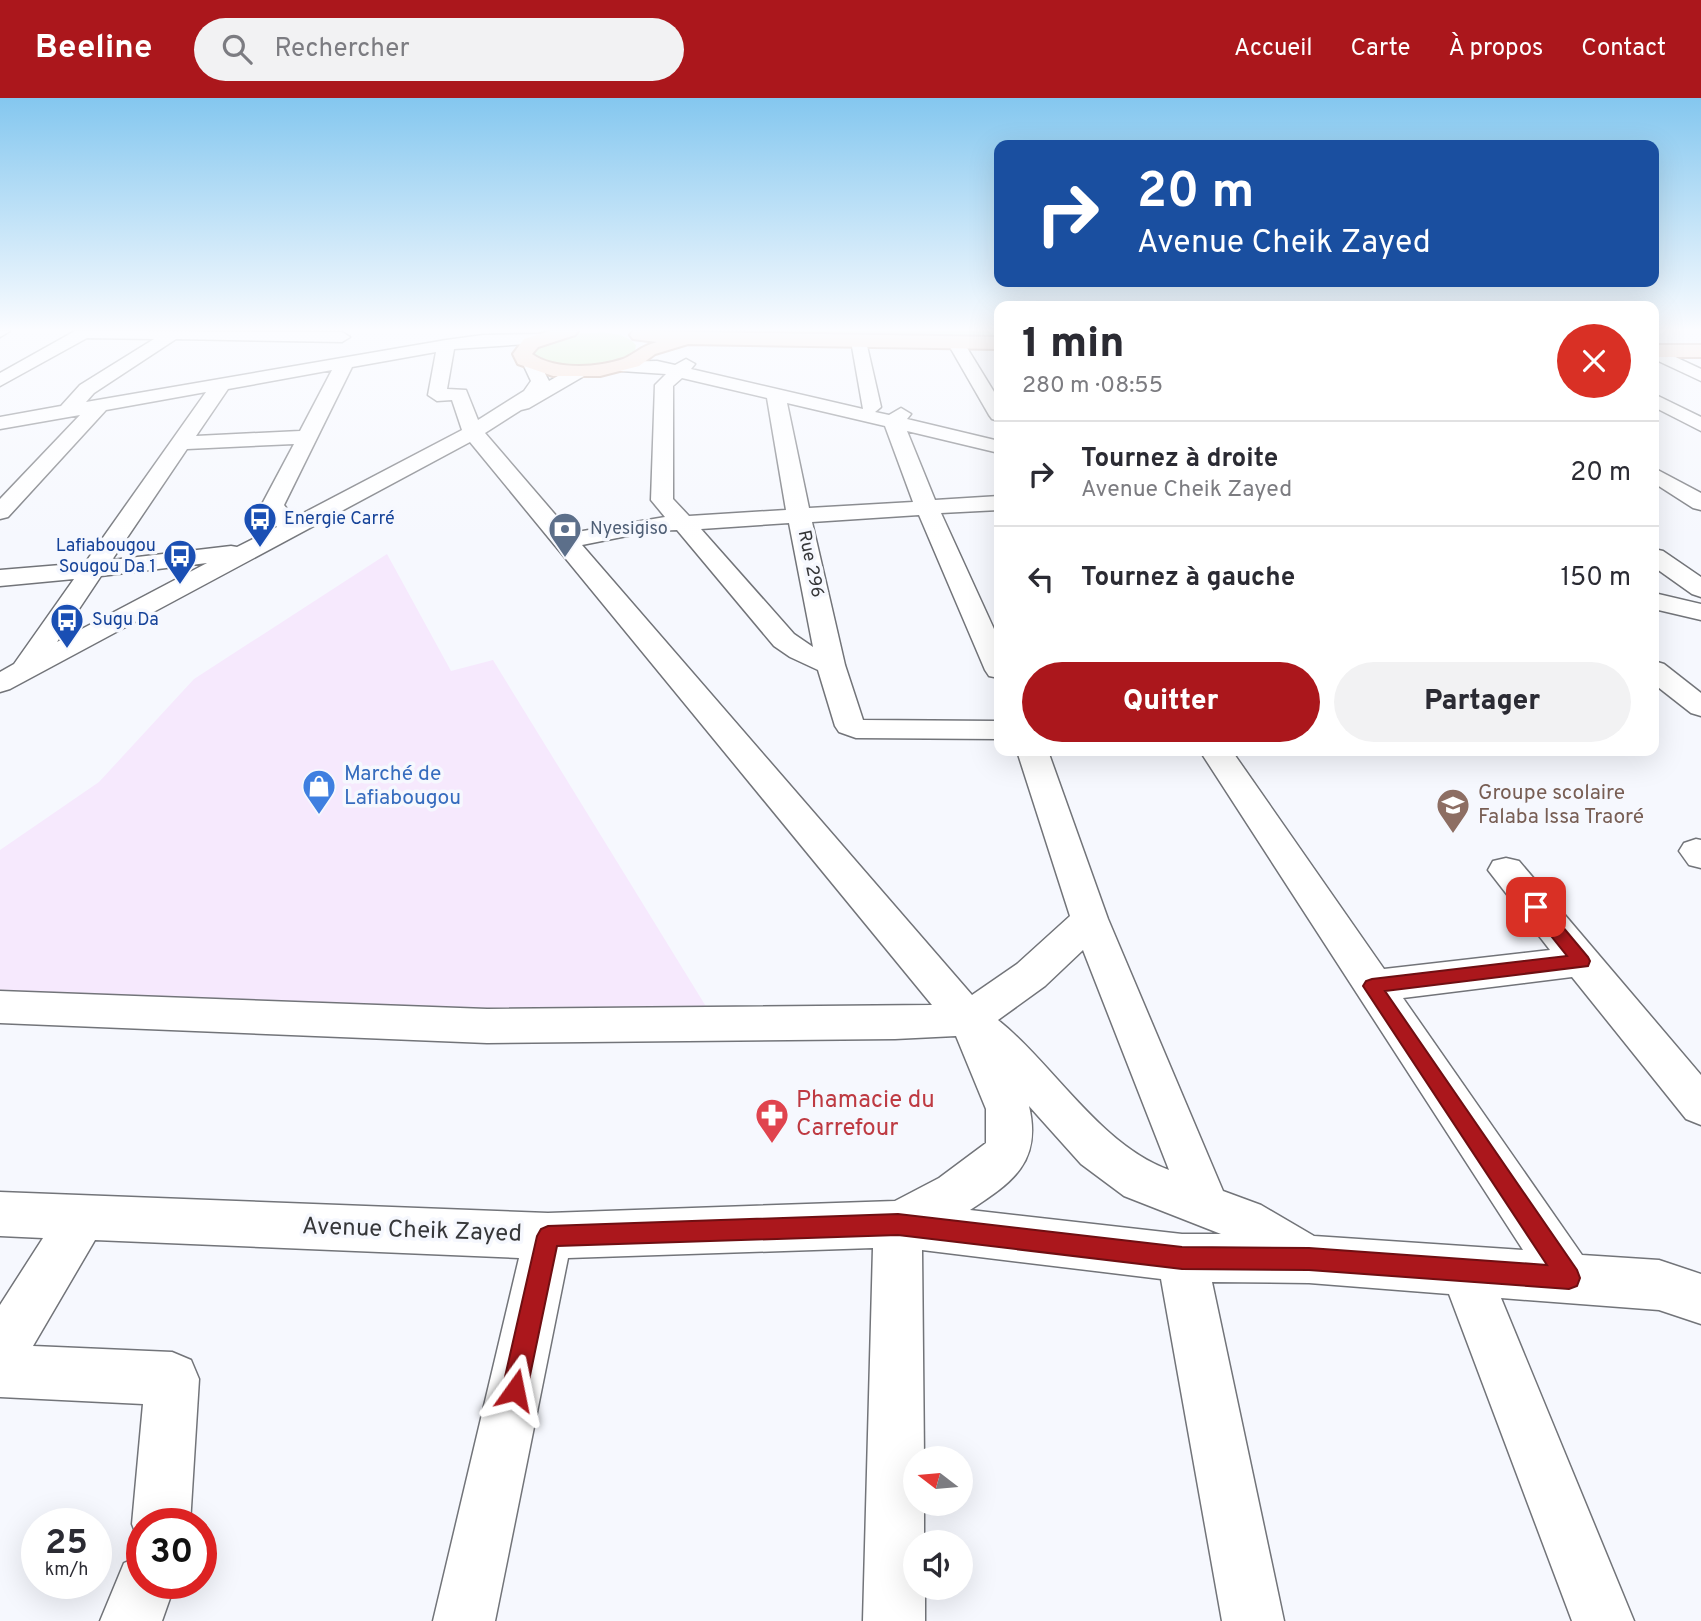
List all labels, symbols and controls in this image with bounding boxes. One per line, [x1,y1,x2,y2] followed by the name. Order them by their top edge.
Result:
[194,18,684,81] search box
[35,28,152,70] text: Beeline
[218,30,256,68] icon: search
[274,33,410,66] text: Rechercher
[1234,34,1313,64] text: Accueil
[1351,34,1410,64] text: Carte
[1448,34,1543,64] text: À propos
[1581,34,1666,64] text: Contact
[1137,163,1254,225] text: 20 m
[1022,168,1113,259] icon: right
[1137,224,1431,264] text: Avenue Cheik Zayed
[1022,319,1125,372] text: 1 min
[1557,324,1631,398] button: close
[1022,372,1163,401] text: 280 m · 08:55
[1081,443,1278,476] text: Tournez à droite
[1022,455,1060,493] icon: right
[1570,457,1631,490] text: 20 m
[1081,476,1292,505] text: Avenue Cheik Zayed
[241,500,279,549] bus stop icon: Energie Carré
[284,508,395,531] place label: Energie Carré
[546,510,584,559] bank icon: Nyesigiso
[590,518,668,541] place label: Nyesigiso
[792,528,828,600] street label: Rue 296
[56,535,156,579] place label: Lafiabougou Sougou Da 1
[161,537,199,586] bus stop icon: Lafiabougou Sougou Da 1
[1022,560,1060,598] icon: left
[1081,562,1295,595] text: Tournez à gauche
[1560,562,1631,595] text: 150 m
[48,601,86,650] bus stop icon: Sugu Da
[92,609,159,632] place label: Sugu Da
[1022,662,1320,742] button: Quitter
[1334,662,1631,742] button: Partager
[344,761,461,812] place label: Marché de Lafiabougou
[300,767,338,816] shop icon: Marché de Lafiabougou
[1478,780,1644,831] place label: Groupe scolaire Falaba Issa Traoré
[1434,786,1472,835] school or university icon: Groupe scolaire Falaba Issa Traoré
[1506,877,1566,937] pin
[1517,888,1555,926] icon: arrive
[796,1086,935,1144] place label: Phamacie du Carrefour
[753,1096,791,1145] pharmacy icon: Phamacie du Carrefour
[301,1212,523,1250] street label: Avenue Cheik Zayed
[478,1353,552,1427] position arrow
[903,1446,973,1516] north arrow
[903,1446,973,1600] map controls
[126,1508,217,1599] speed limit sign: 30
[45,1522,88,1566] text: 25
[903,1530,973,1600] button: sound
[45,1559,88,1582] text: km/h

